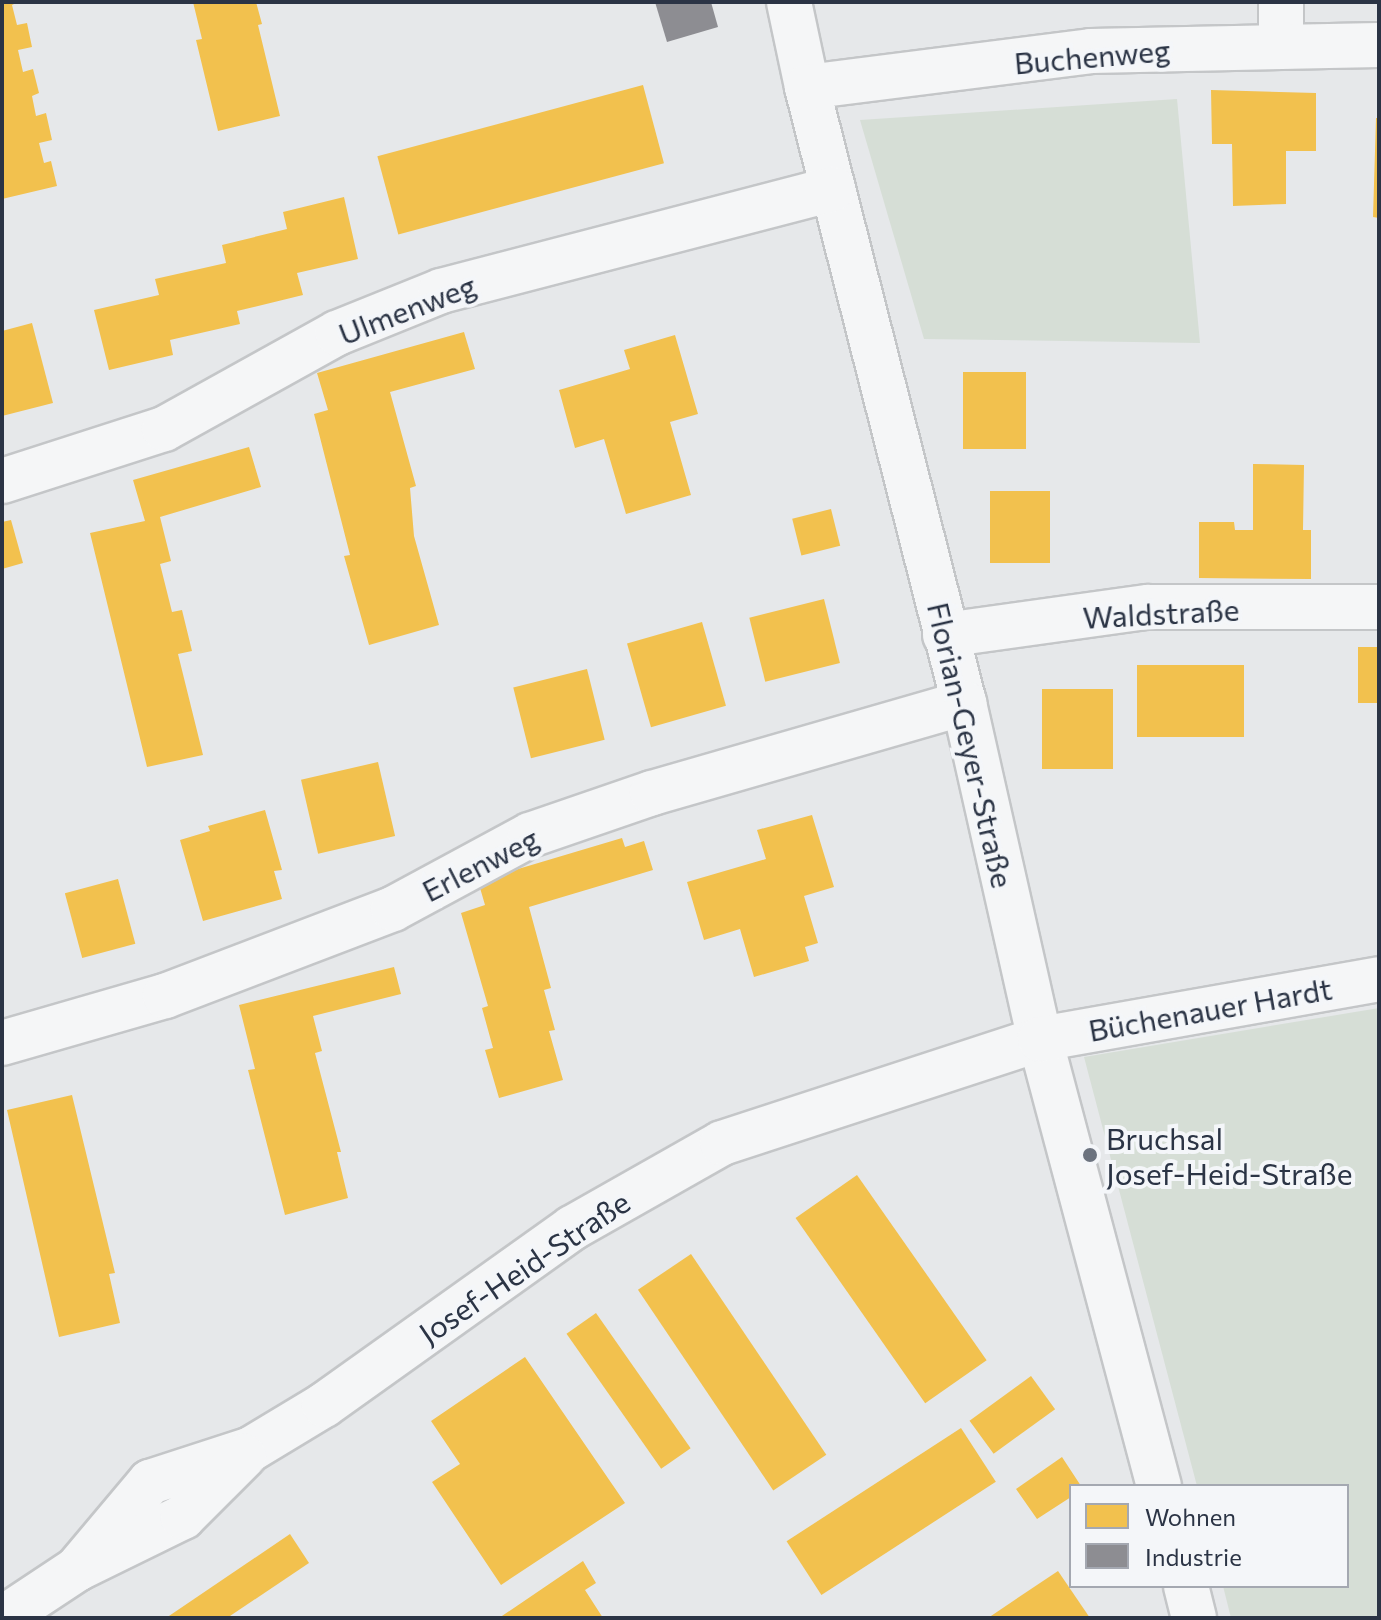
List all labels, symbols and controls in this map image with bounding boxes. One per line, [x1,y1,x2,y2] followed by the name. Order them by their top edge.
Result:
[1013,31,1171,81] street label: Buchenweg
[333,266,481,352] street label: Ulmenweg
[1082,591,1240,635] street label: Waldstraße
[921,599,1021,891] street label: Florian-Geyer-Straße
[416,819,544,909] street label: Erlenweg
[1086,970,1334,1048] street label: Büchenauer Hardt
[1106,1120,1352,1190] place label: Bruchsal Josef-Heid-Straße
[1081,1146,1099,1164] marker: Bruchsal Josef-Heid-Straße
[412,1183,636,1351] street label: Josef-Heid-Straße
[1069,1484,1349,1588] legend
[1145,1502,1236,1531] text: Wohnen
[1145,1542,1242,1571] text: Industrie

